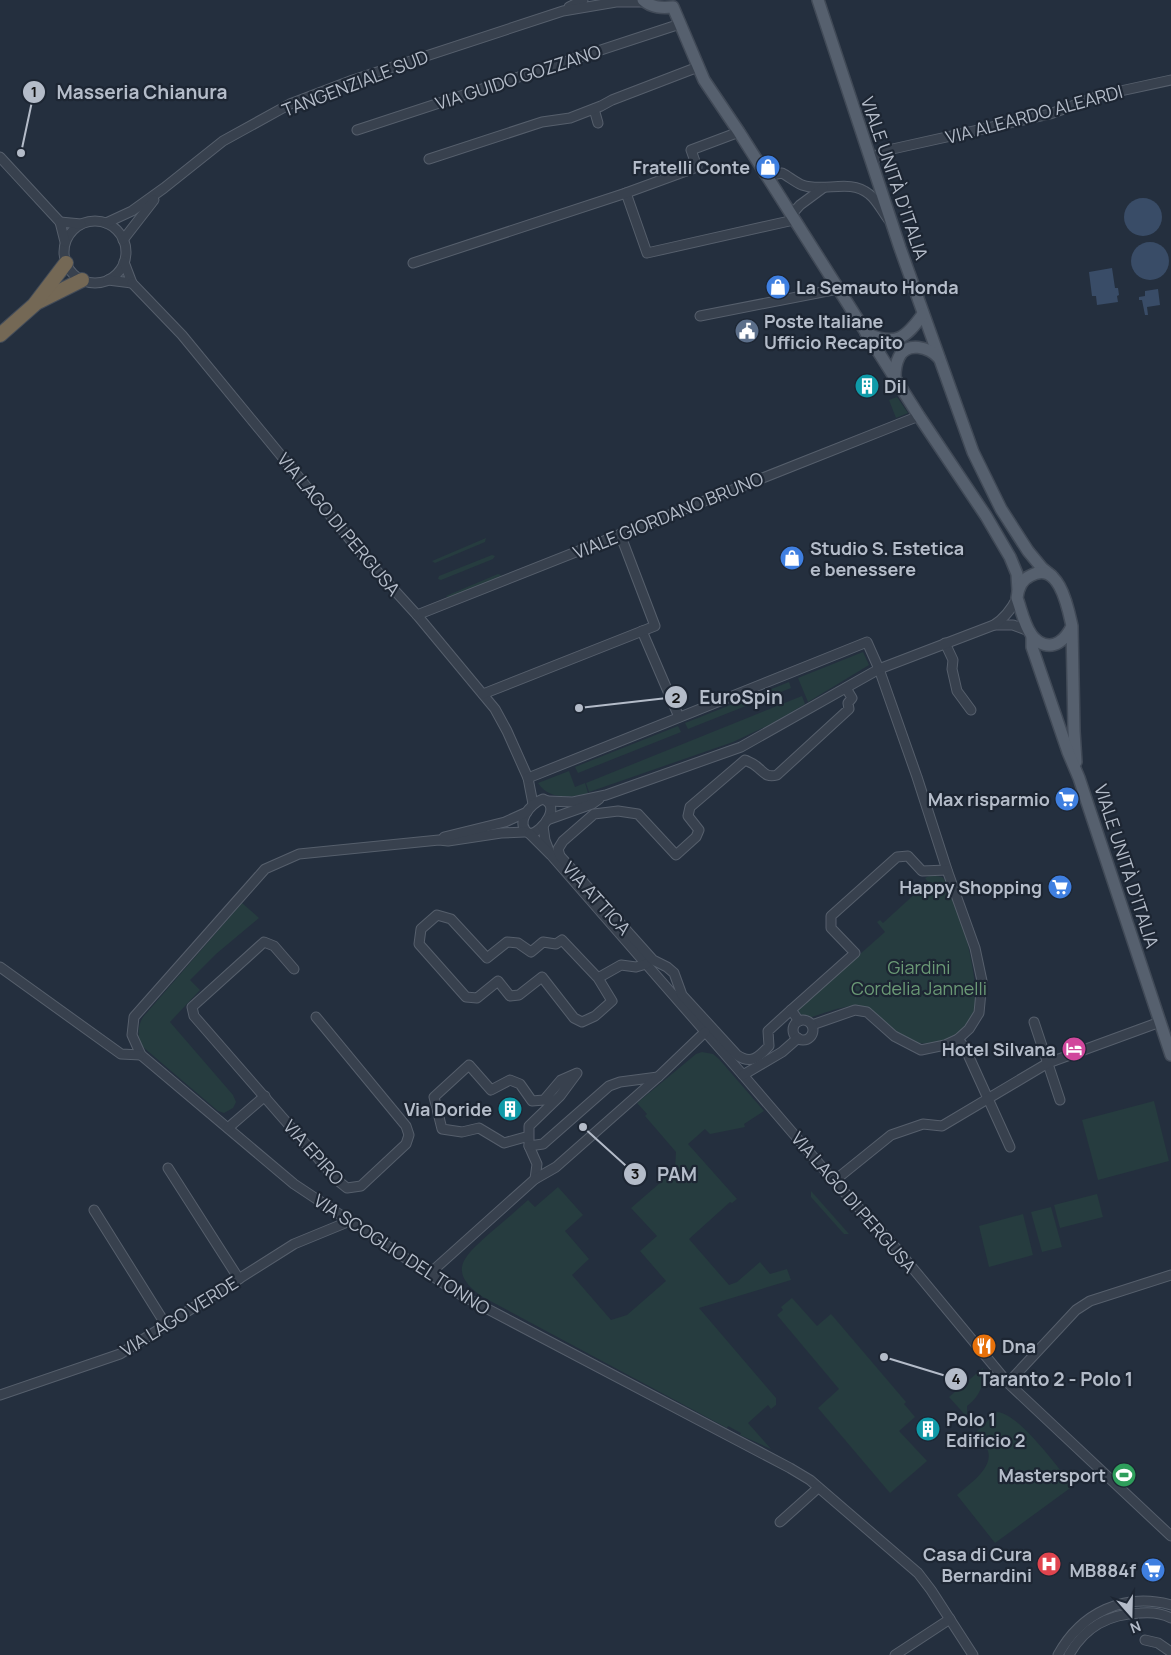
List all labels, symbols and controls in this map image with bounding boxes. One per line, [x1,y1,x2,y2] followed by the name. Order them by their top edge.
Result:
[432,39,604,115] street label: VIA GUIDO GOZZANO
[278,44,432,122] street label: TANGENZIALE SUD
[21,75,237,109] callout: Masseria Chianura
[56,79,228,105] text: Masseria Chianura
[943,79,1125,149] street label: VIA ALEARDO ALEARDI
[31,81,37,102] text: 1
[856,93,934,263] street label: VIALE UNITÀ D'ITALIA
[755,154,781,180] shop icon: Fratelli Conte
[633,155,750,179] place label: Fratelli Conte
[765,274,791,300] shop icon: La Semauto Honda
[796,275,959,299] place label: La Semauto Honda
[764,309,903,354] place label: Poste Italiane Ufficio Recapito
[734,318,760,344] public building icon: Poste Italiane Ufficio Recapito
[854,373,880,399] building icon: Dil
[884,374,907,398] place label: Dil
[272,448,406,601] street label: VIA LAGO DI PERGUSA
[569,466,767,564] street label: VIALE GIORDANO BRUNO
[810,536,964,581] place label: Studio S. Estetica e benessere
[779,545,805,571] shop icon: Studio S. Estetica e benessere
[664,680,792,714] callout: EuroSpin
[699,684,783,710] text: EuroSpin
[672,687,681,708] text: 2
[1089,781,1165,951] street label: VIALE UNITÀ D'ITALIA
[1054,786,1080,812] supermarket icon: Max risparmio
[928,787,1050,811] place label: Max risparmio
[558,856,637,940] street label: VIA ATTICA
[1047,874,1073,900] supermarket icon: Happy Shopping
[899,875,1042,899] place label: Happy Shopping
[851,955,987,1000] park label: Giardini Cordelia Jannelli
[1061,1036,1087,1062] hotel icon: Hotel Silvana
[942,1037,1056,1061] place label: Hotel Silvana
[497,1096,523,1122] building icon: Via Doride
[404,1097,492,1121] place label: Via Doride
[278,1114,350,1190] street label: VIA EPIRO
[786,1126,922,1278] street label: VIA LAGO DI PERGUSA
[622,1157,707,1191] callout: PAM
[657,1161,697,1187] text: PAM
[631,1163,639,1184] text: 3
[309,1188,495,1320] street label: VIA SCOGLIO DEL TONNO
[116,1270,242,1362] street label: VIA LAGO VERDE
[971,1333,997,1359] restaurant icon: Dna
[1002,1334,1036,1358] place label: Dna
[943,1362,1143,1396] callout: Taranto 2 - Polo 1
[979,1366,1133,1392] text: Taranto 2 - Polo 1
[951,1368,961,1389] text: 4
[946,1407,1025,1452] place label: Polo 1 Edificio 2
[915,1416,941,1442] building icon: Polo 1 Edificio 2
[1111,1462,1137,1488] sports icon: Mastersport
[999,1463,1106,1487] place label: Mastersport
[923,1542,1032,1587] place label: Casa di Cura Bernardini
[1036,1551,1062,1577] hospital icon: Casa di Cura Bernardini
[1140,1557,1166,1583] supermarket icon: MB884f
[1069,1558,1136,1582] place label: MB884f
[1106,1590,1156,1640] north arrow
[1128,1617,1144,1638] text: N

